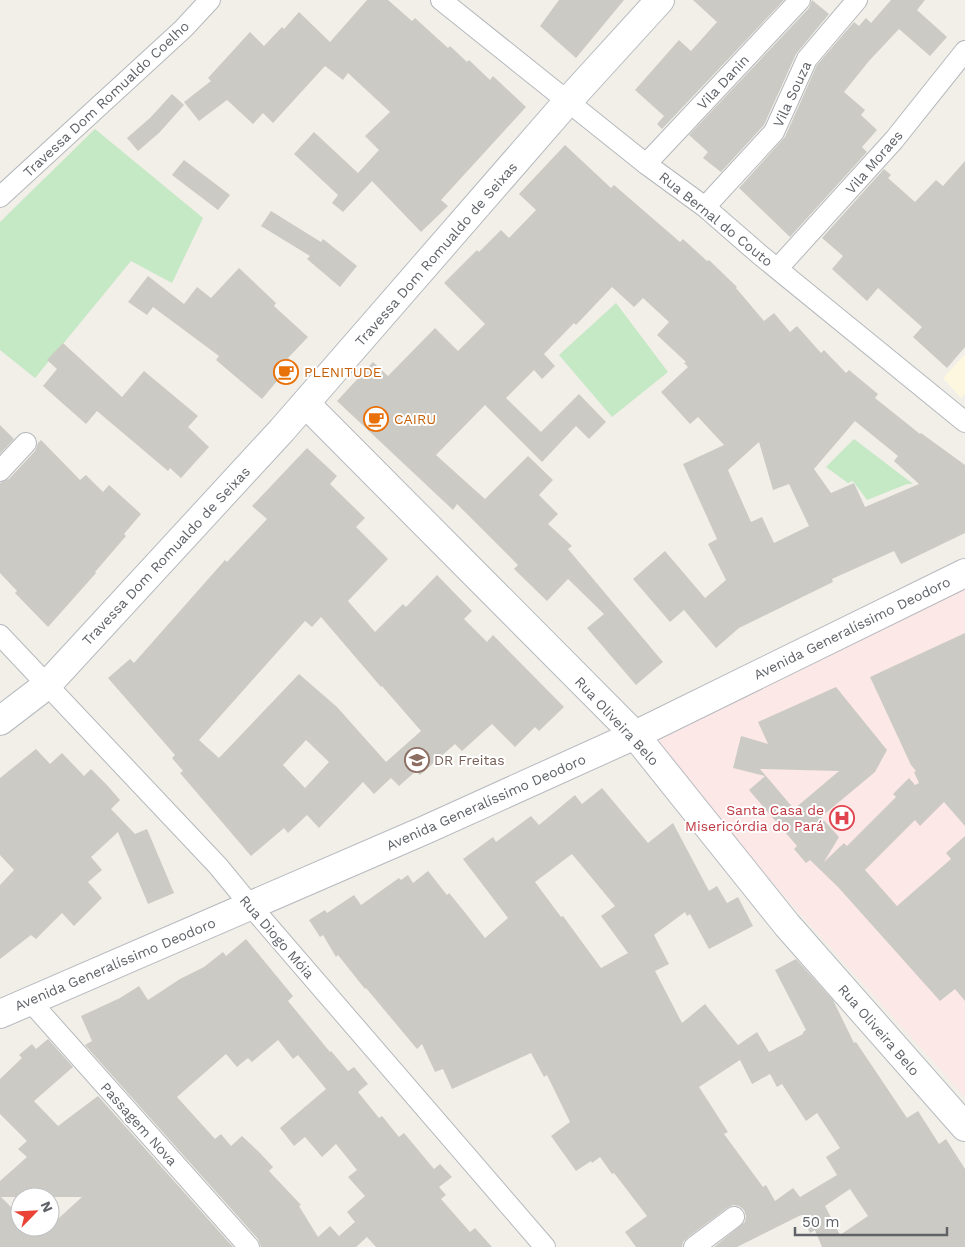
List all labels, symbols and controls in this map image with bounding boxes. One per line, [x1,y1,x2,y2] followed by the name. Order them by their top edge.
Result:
[20,18,192,180] street label: Travessa Dom Romualdo Coelho
[694,51,752,113] street label: Vila Danin
[770,58,814,129] street label: Vila Souza
[842,127,906,197] street label: Vila Moraes
[352,159,520,349] street label: Travessa Dom Romualdo de Seixas
[656,168,776,270] street label: Rua Bernal do Couto
[273,359,299,385] cafe icon: PLENITUDE
[304,364,382,380] place label: PLENITUDE
[363,406,389,432] cafe icon: CAIRU
[394,411,436,427] place label: CAIRU
[79,463,253,649] street label: Travessa Dom Romualdo de Seixas
[751,573,953,683] street label: Avenida Generalíssimo Deodoro
[572,673,662,769] street label: Rua Oliveira Belo
[404,747,430,773] school or university icon: DR Freitas
[384,751,588,853] street label: Avenida Generalíssimo Deodoro
[434,752,505,768] place label: DR Freitas
[685,802,824,834] place label: Santa Casa de Misericórdia do Pará
[829,805,855,831] hospital icon: Santa Casa de Misericórdia do Pará
[237,892,317,982] street label: Rua Diogo Móia
[12,914,218,1014] street label: Avenida Generalíssimo Deodoro
[835,981,923,1079] street label: Rua Oliveira Belo
[97,1079,181,1169] street label: Passagem Nova
[10,1187,60,1237] north arrow
[37,1199,56,1215] text: N
[795,1204,948,1236] scale bar
[802,1213,839,1231] text: 50 m

